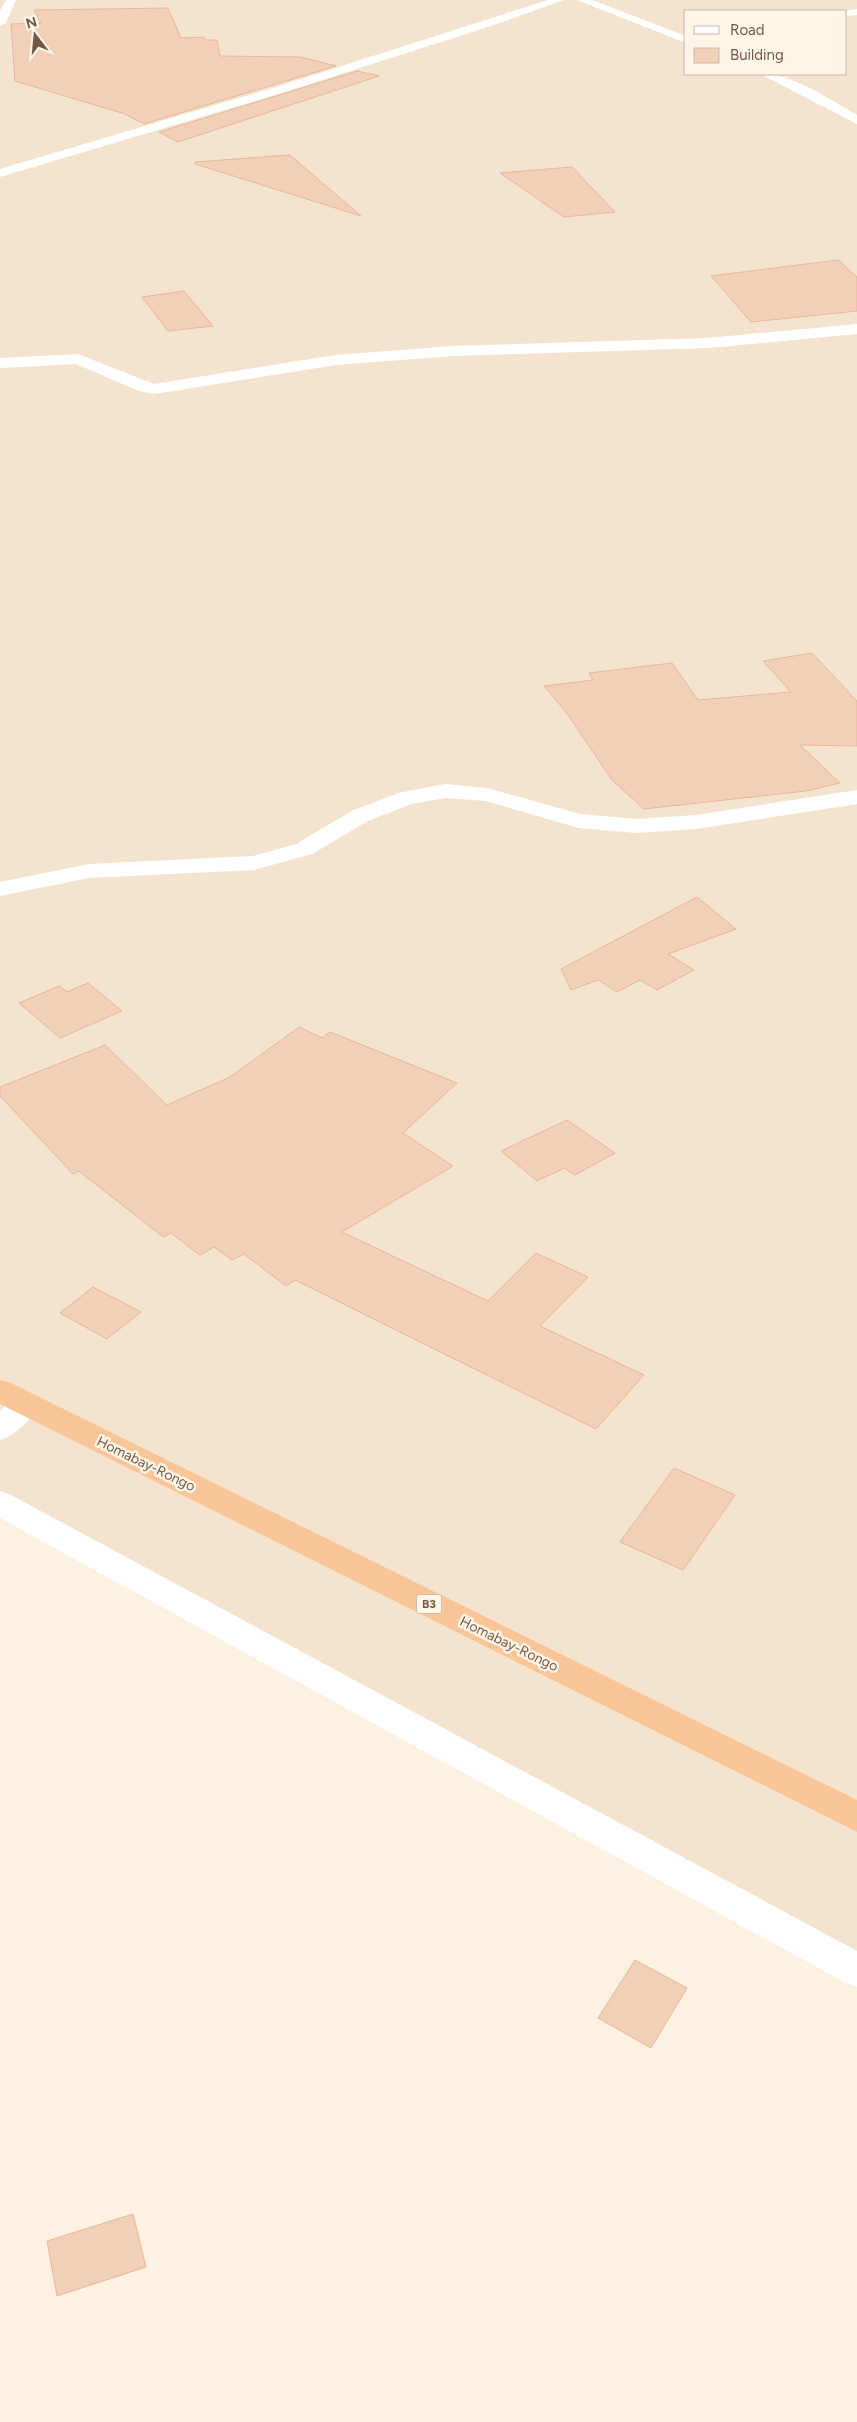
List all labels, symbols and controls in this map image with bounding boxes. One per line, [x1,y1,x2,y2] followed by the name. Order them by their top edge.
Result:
[10,10,60,60] north arrow
[684,10,847,75] legend
[24,13,39,33] text: N
[730,21,765,39] text: Road
[730,46,784,64] text: Building
[94,1433,198,1495] street label: Homabay-Rongo
[416,1595,442,1614] road number: B3
[457,1613,561,1675] street label: Homabay-Rongo

